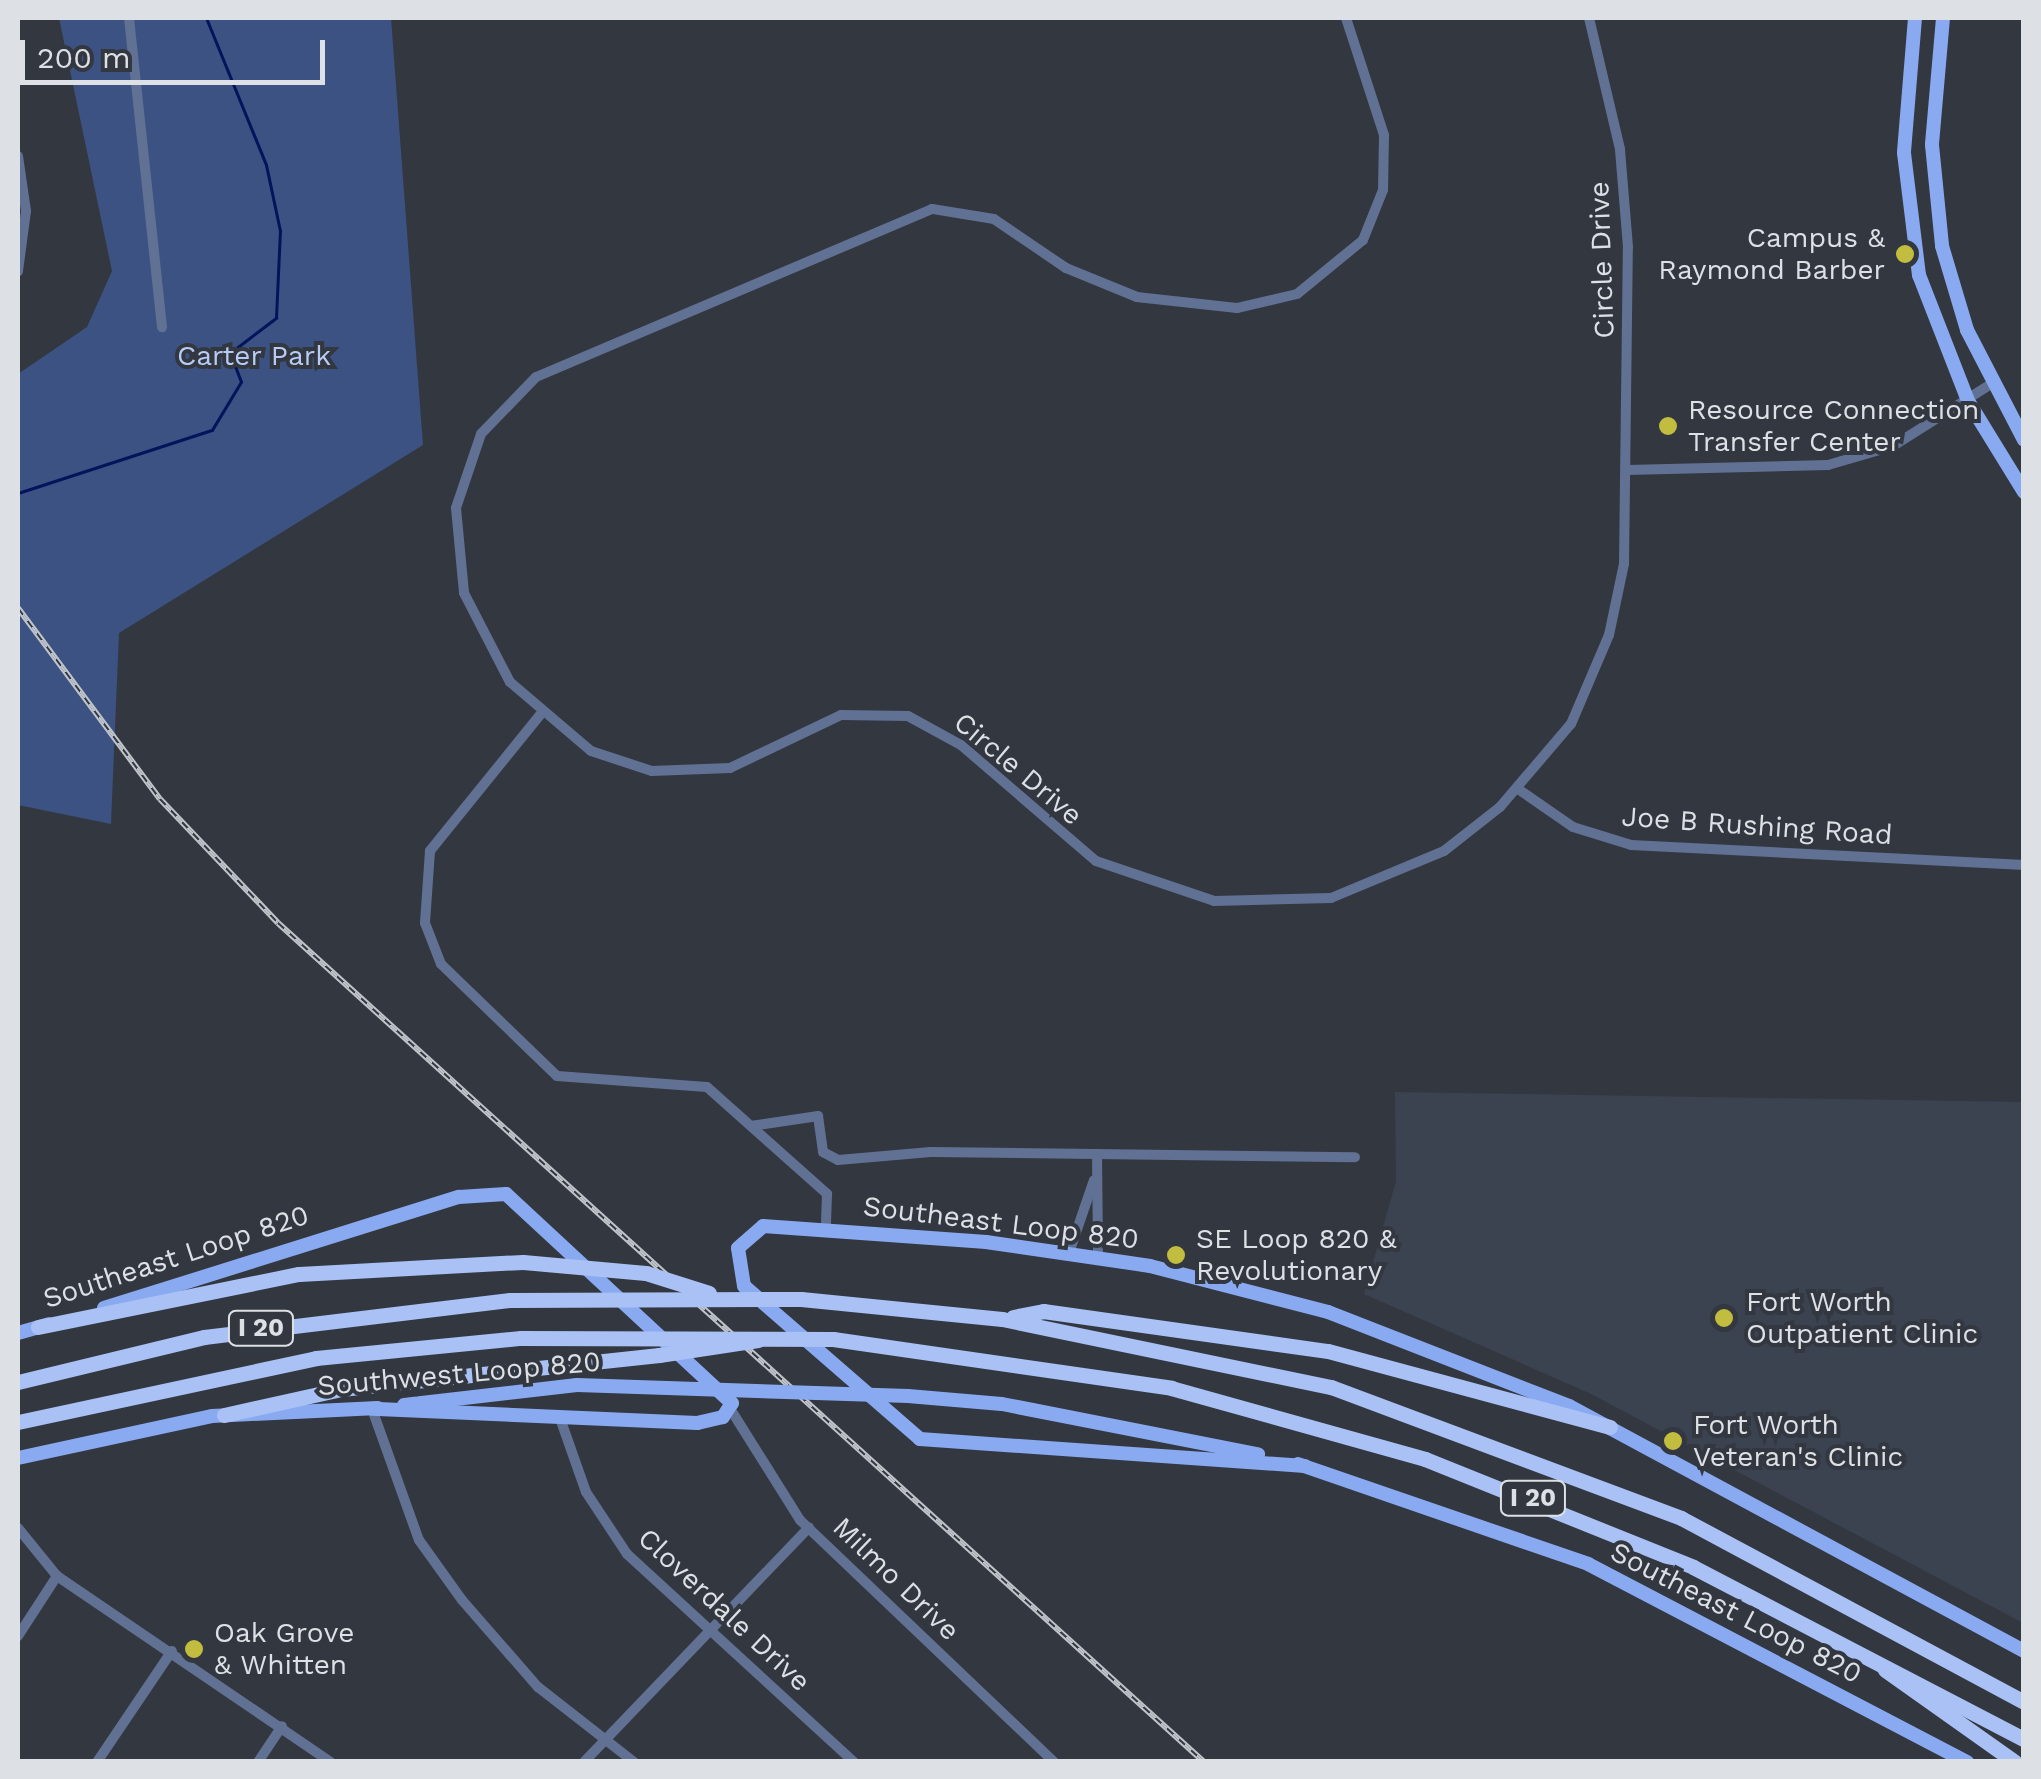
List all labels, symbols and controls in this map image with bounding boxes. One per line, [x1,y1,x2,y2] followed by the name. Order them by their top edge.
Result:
[25,20,330,82] scale bar
[37,40,131,75] text: 200 m
[1582,181,1622,339] street label: Circle Drive
[1658,221,1885,287] place label: Campus & Raymond Barber
[1894,243,1916,265] marker: Campus & Raymond Barber
[177,339,331,373] park label: Carter Park
[1688,393,1979,459] place label: Resource Connection Transfer Center
[1657,415,1679,437] marker: Resource Connection Transfer Center
[947,706,1089,832] street label: Circle Drive
[1621,800,1893,852] street label: Joe B Rushing Road
[861,1189,1141,1257] street label: Southeast Loop 820
[39,1198,313,1316] street label: Southeast Loop 820
[1196,1222,1396,1288] place label: SE Loop 820 & Revolutionary
[1165,1244,1187,1266] marker: SE Loop 820 & Revolutionary
[1746,1285,1978,1351] place label: Fort Worth Outpatient Clinic
[1711,1305,1737,1331] marker: Fort Worth Outpatient Clinic
[226,1308,296,1348] road number: I 20
[316,1345,602,1403] street label: Southwest Loop 820
[1693,1408,1903,1474] place label: Fort Worth Veteran's Clinic
[1662,1430,1684,1452] marker: Fort Worth Veteran's Clinic
[1498,1478,1568,1518] road number: I 20
[826,1510,966,1648] street label: Milmo Drive
[631,1521,817,1699] street label: Cloverdale Drive
[1605,1535,1867,1691] street label: Southeast Loop 820
[214,1616,355,1682] place label: Oak Grove & Whitten
[183,1638,205,1660] marker: Oak Grove & Whitten

